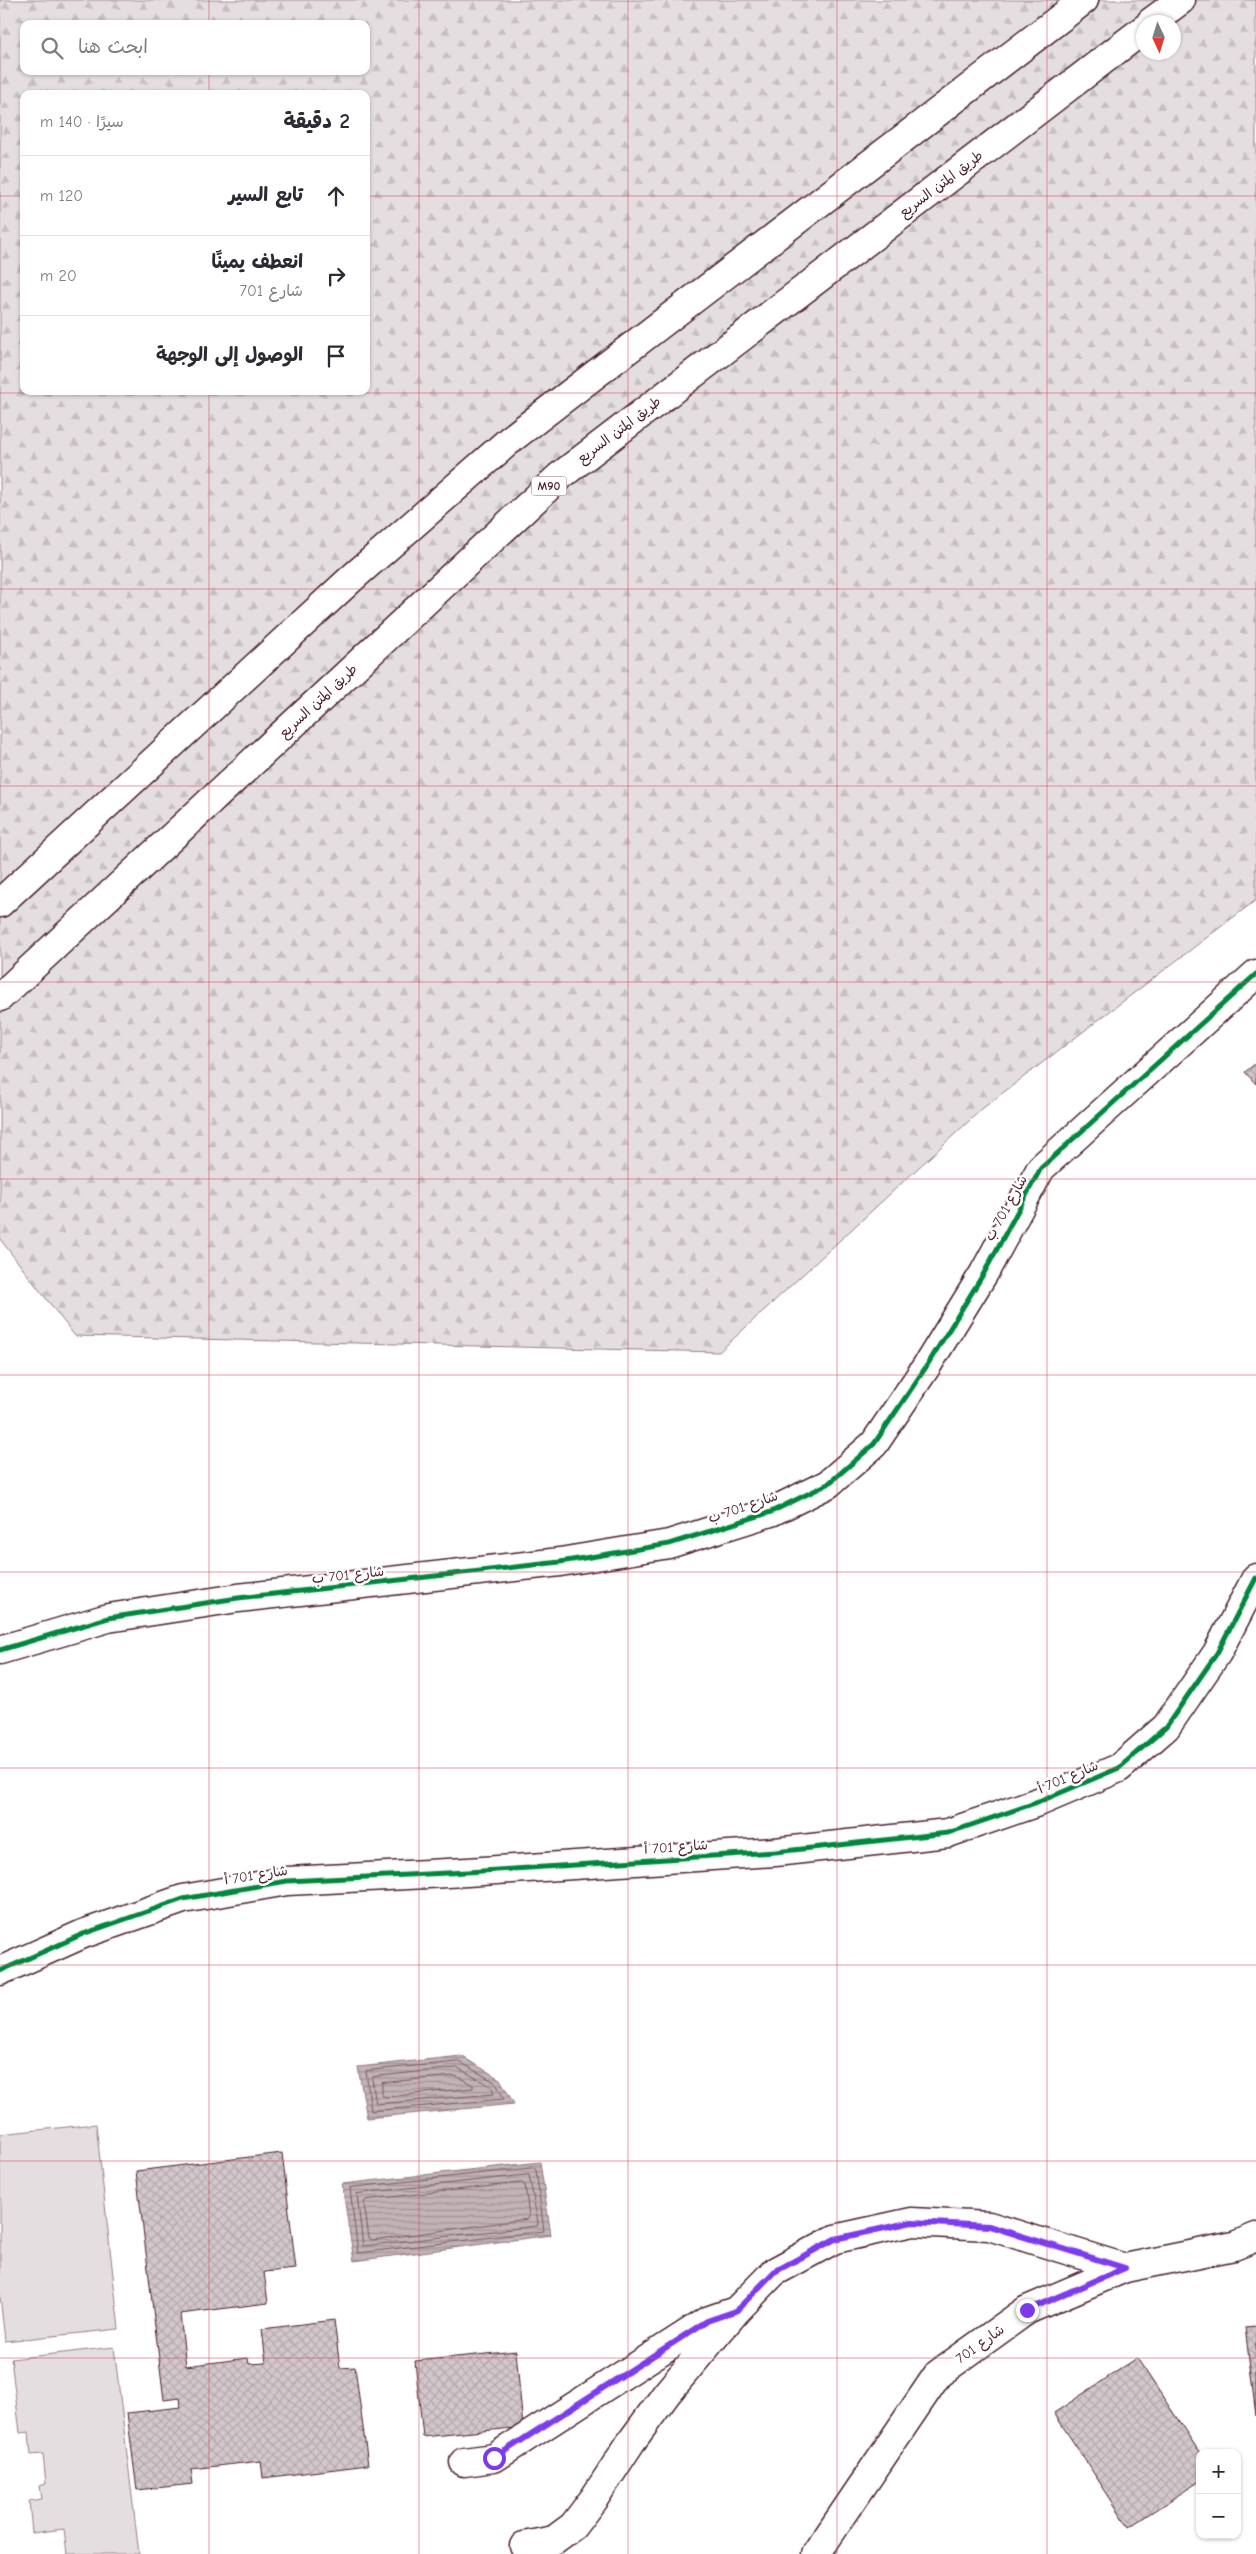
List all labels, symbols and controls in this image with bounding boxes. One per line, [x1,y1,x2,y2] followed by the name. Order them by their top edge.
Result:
[1136,15,1181,60] north arrow
[20,20,370,75] search box
[38,34,66,62] icon: search
[78,36,148,58] text: ابحث هنا
[284,109,350,133] text: 2 دقيقة
[40,113,124,131] text: سيرًا · 140 m
[896,147,988,223] street label: طريق المتن السريع
[322,182,350,210] icon: ahead
[229,184,303,206] text: تابع السير
[40,187,83,205] text: 120 m
[211,251,303,273] text: انعطف يمينًا
[322,262,350,290] icon: right
[40,267,77,285] text: 20 m
[239,282,303,300] text: شارع 701
[322,342,350,370] icon: arrive
[156,344,303,366] text: الوصول إلى الوجهة
[574,393,666,469] street label: طريق المتن السريع
[532,476,566,496] road number: M90
[275,660,362,743] street label: طريق المتن السريع
[981,1172,1032,1244] street label: شارع 701 ب
[706,1487,780,1528] street label: شارع 701 ب
[311,1563,385,1588] street label: شارع 701 ب
[1035,1757,1101,1798] street label: شارع 701 أ
[644,1836,708,1859] street label: شارع 701 أ
[223,1862,289,1889] street label: شارع 701 أ
[1016,2299,1039,2322] route end
[952,2321,1008,2368] street label: شارع 701
[483,2447,506,2470] route start
[1196,2449,1241,2539] map controls
[1196,2449,1241,2494] button: +
[1196,2494,1241,2539] button: −

